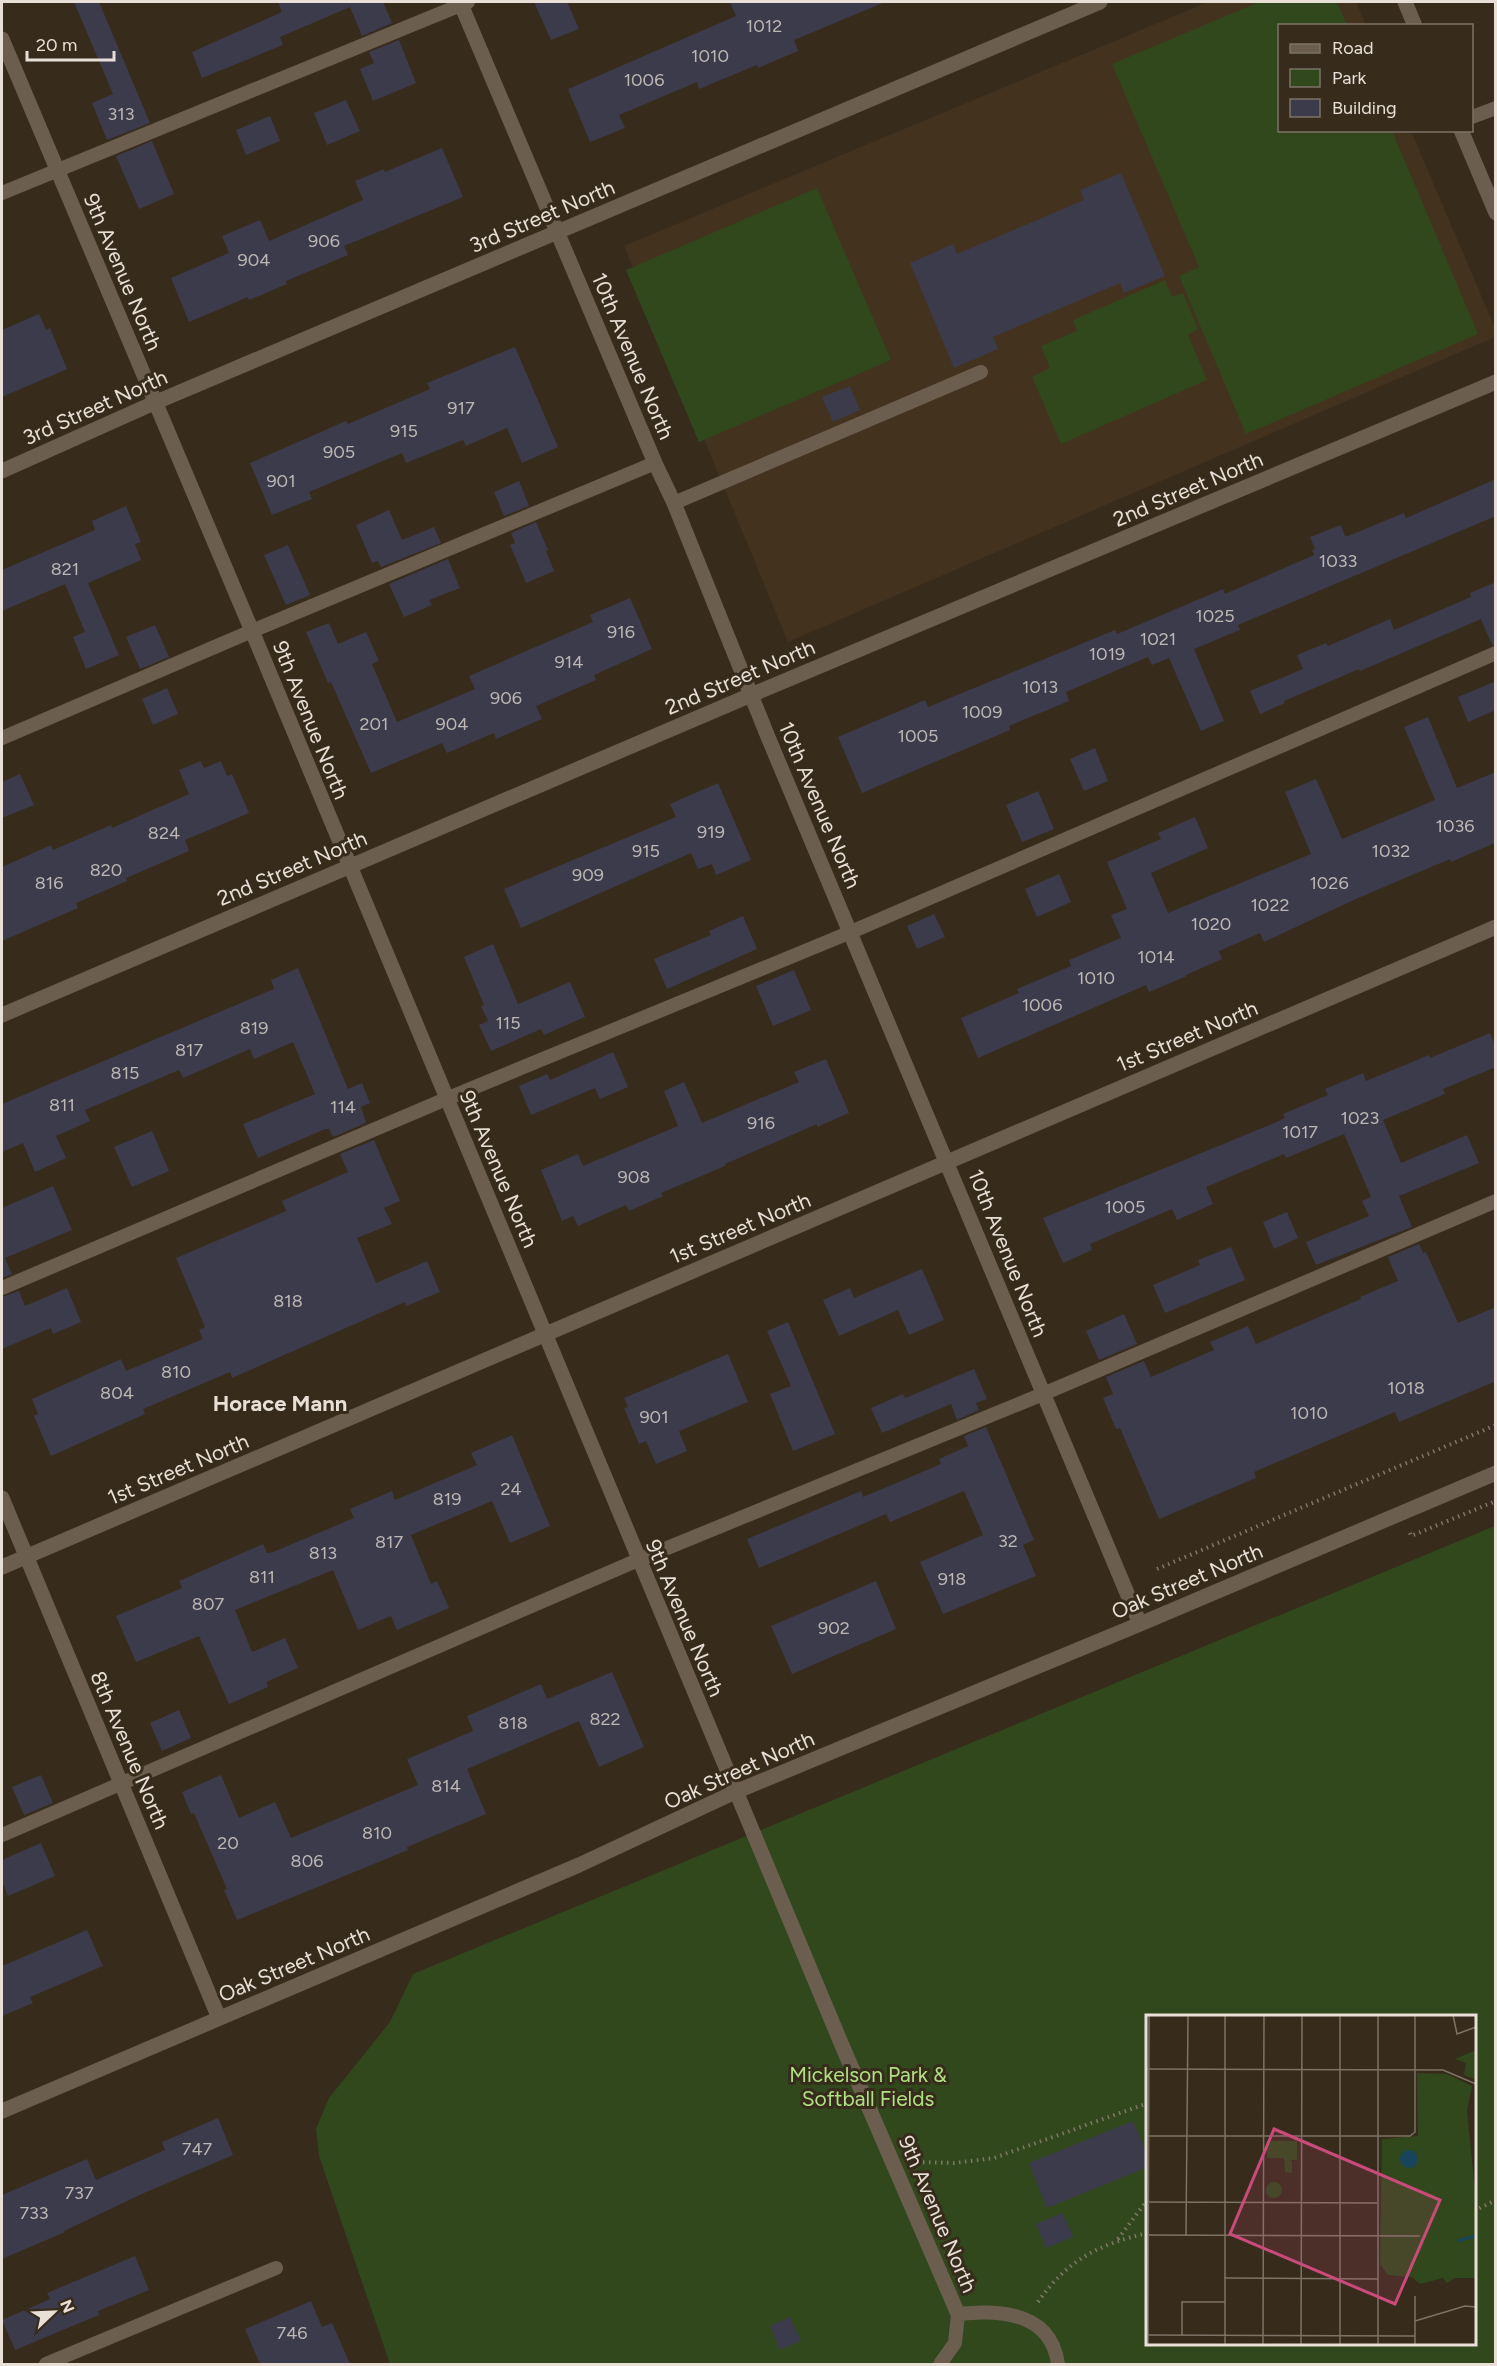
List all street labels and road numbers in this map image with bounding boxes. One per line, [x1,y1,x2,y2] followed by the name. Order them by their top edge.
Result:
[466,174,618,258] street label: 3rd Street North
[79,190,167,354] street label: 9th Avenue North
[587,269,679,443] street label: 10th Avenue North
[19,364,171,450] street label: 3rd Street North
[1109,446,1267,532] street label: 2nd Street North
[661,634,819,720] street label: 2nd Street North
[268,637,354,803] street label: 9th Avenue North
[774,718,866,892] street label: 10th Avenue North
[213,825,371,911] street label: 2nd Street North
[1113,995,1261,1077] street label: 1st Street North
[455,1087,543,1251] street label: 9th Avenue North
[963,1166,1053,1340] street label: 10th Avenue North
[666,1187,814,1269] street label: 1st Street North
[104,1428,252,1510] street label: 1st Street North
[641,1536,729,1700] street label: 9th Avenue North
[1108,1538,1266,1624] street label: Oak Street North
[85,1667,175,1833] street label: 8th Avenue North
[660,1726,818,1814] street label: Oak Street North
[215,1921,373,2007] street label: Oak Street North
[894,2132,982,2296] street label: 9th Avenue North

